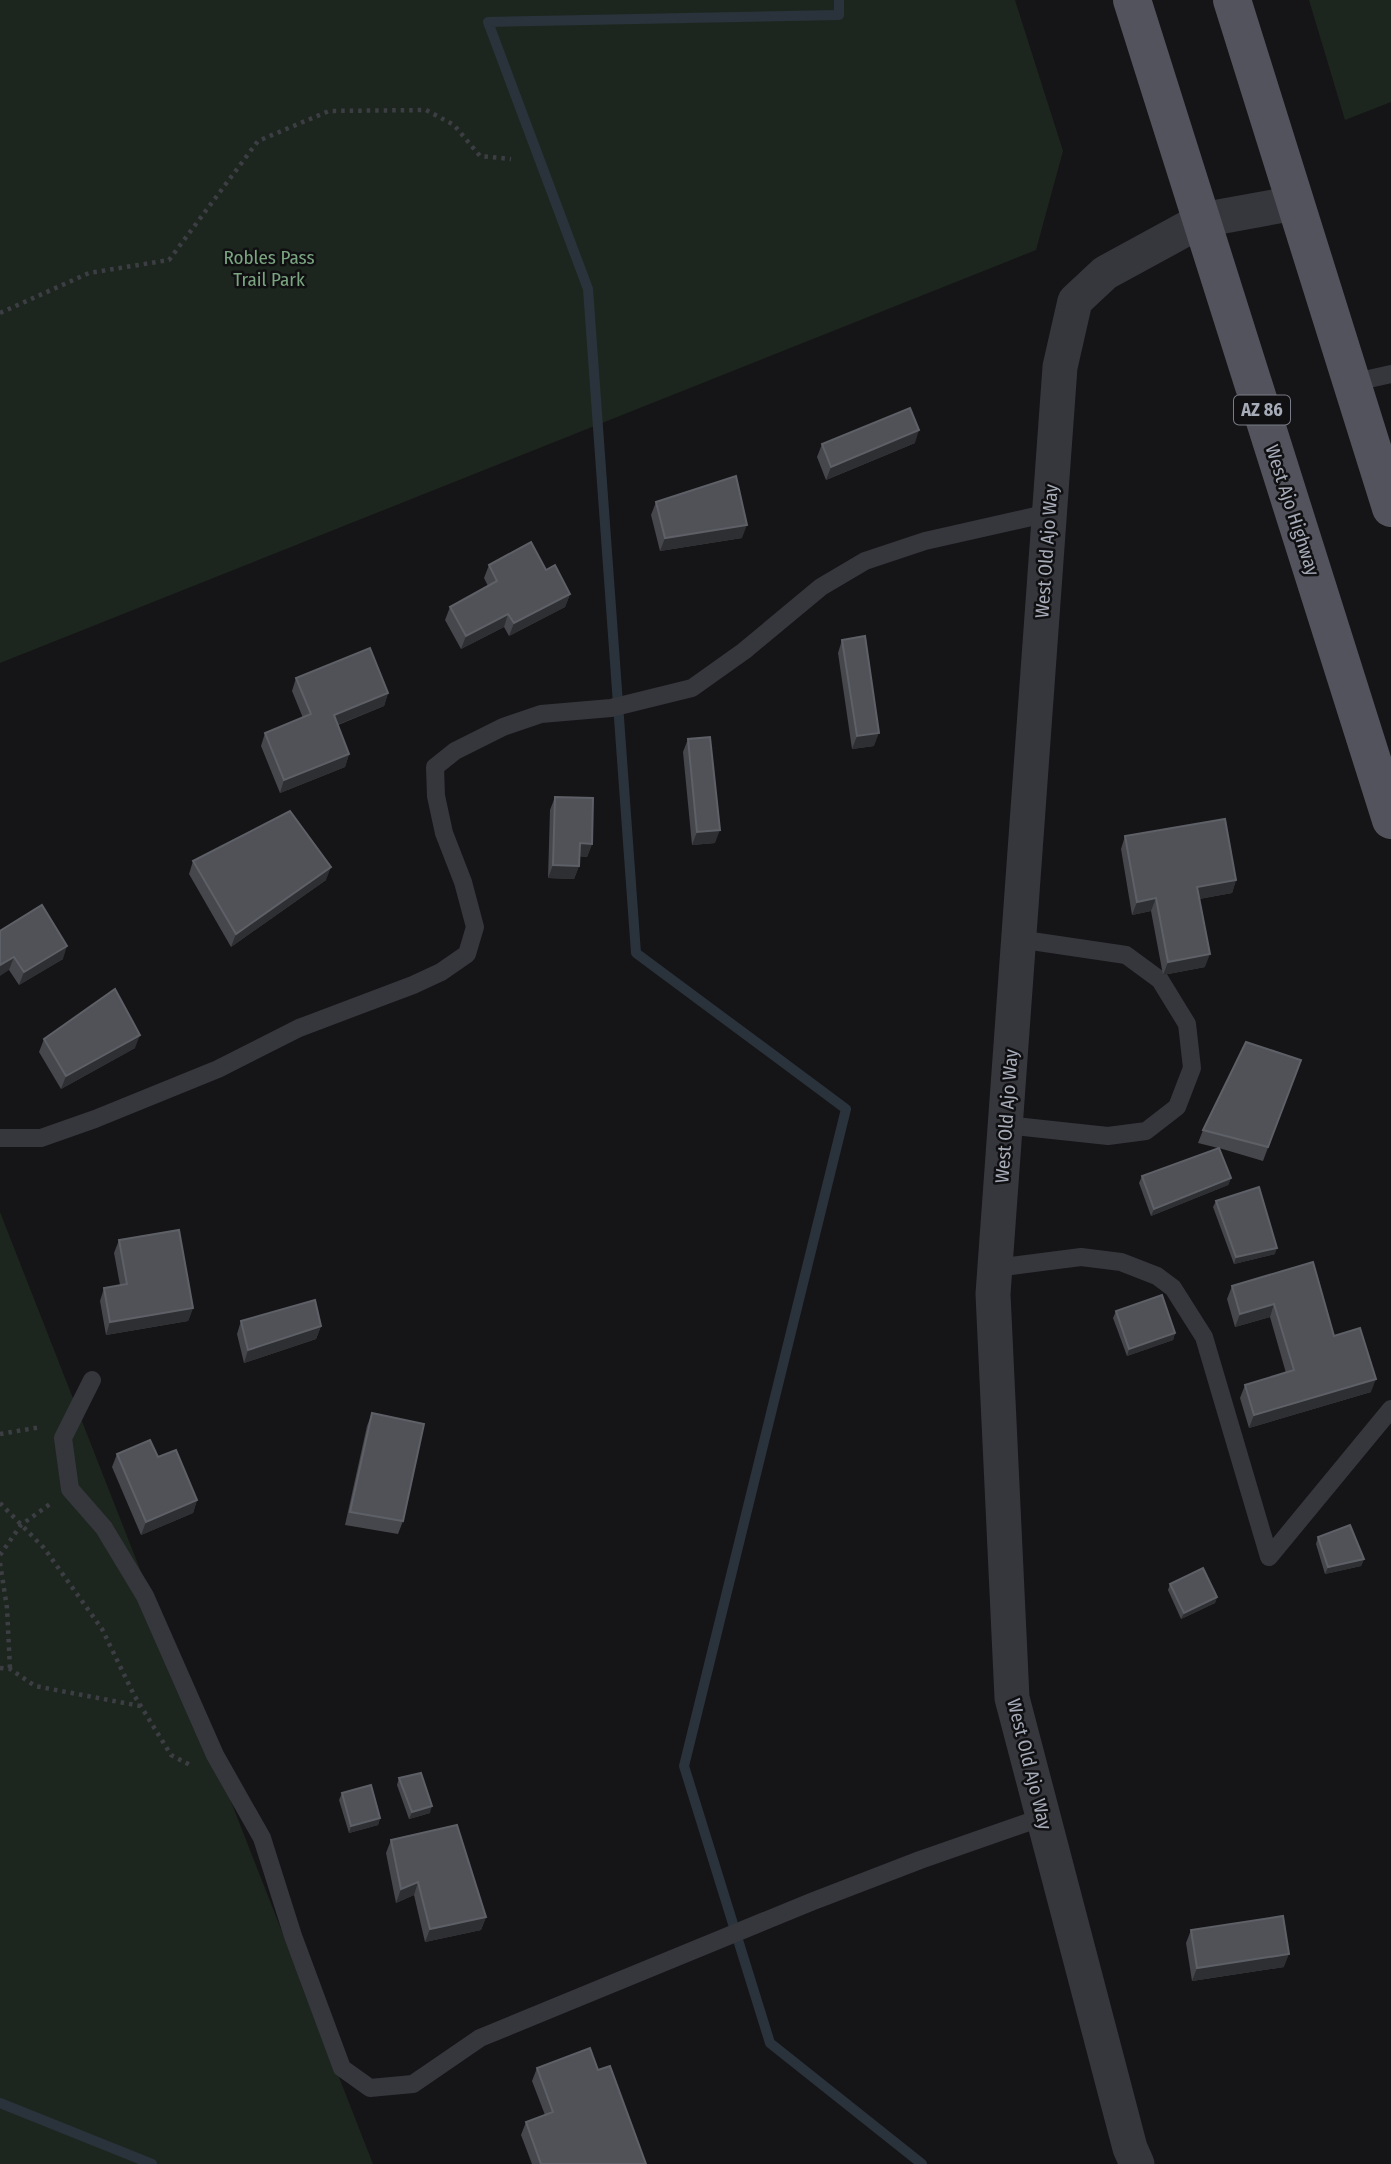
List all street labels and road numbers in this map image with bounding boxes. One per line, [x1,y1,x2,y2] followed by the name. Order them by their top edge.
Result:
[1234,396,1290,424] road number: AZ 86
[1261,442,1325,579] street label: West Ajo Highway
[1030,483,1063,619] street label: West Old Ajo Way
[990,1048,1023,1184] street label: West Old Ajo Way
[1002,1696,1057,1832] street label: West Old Ajo Way

